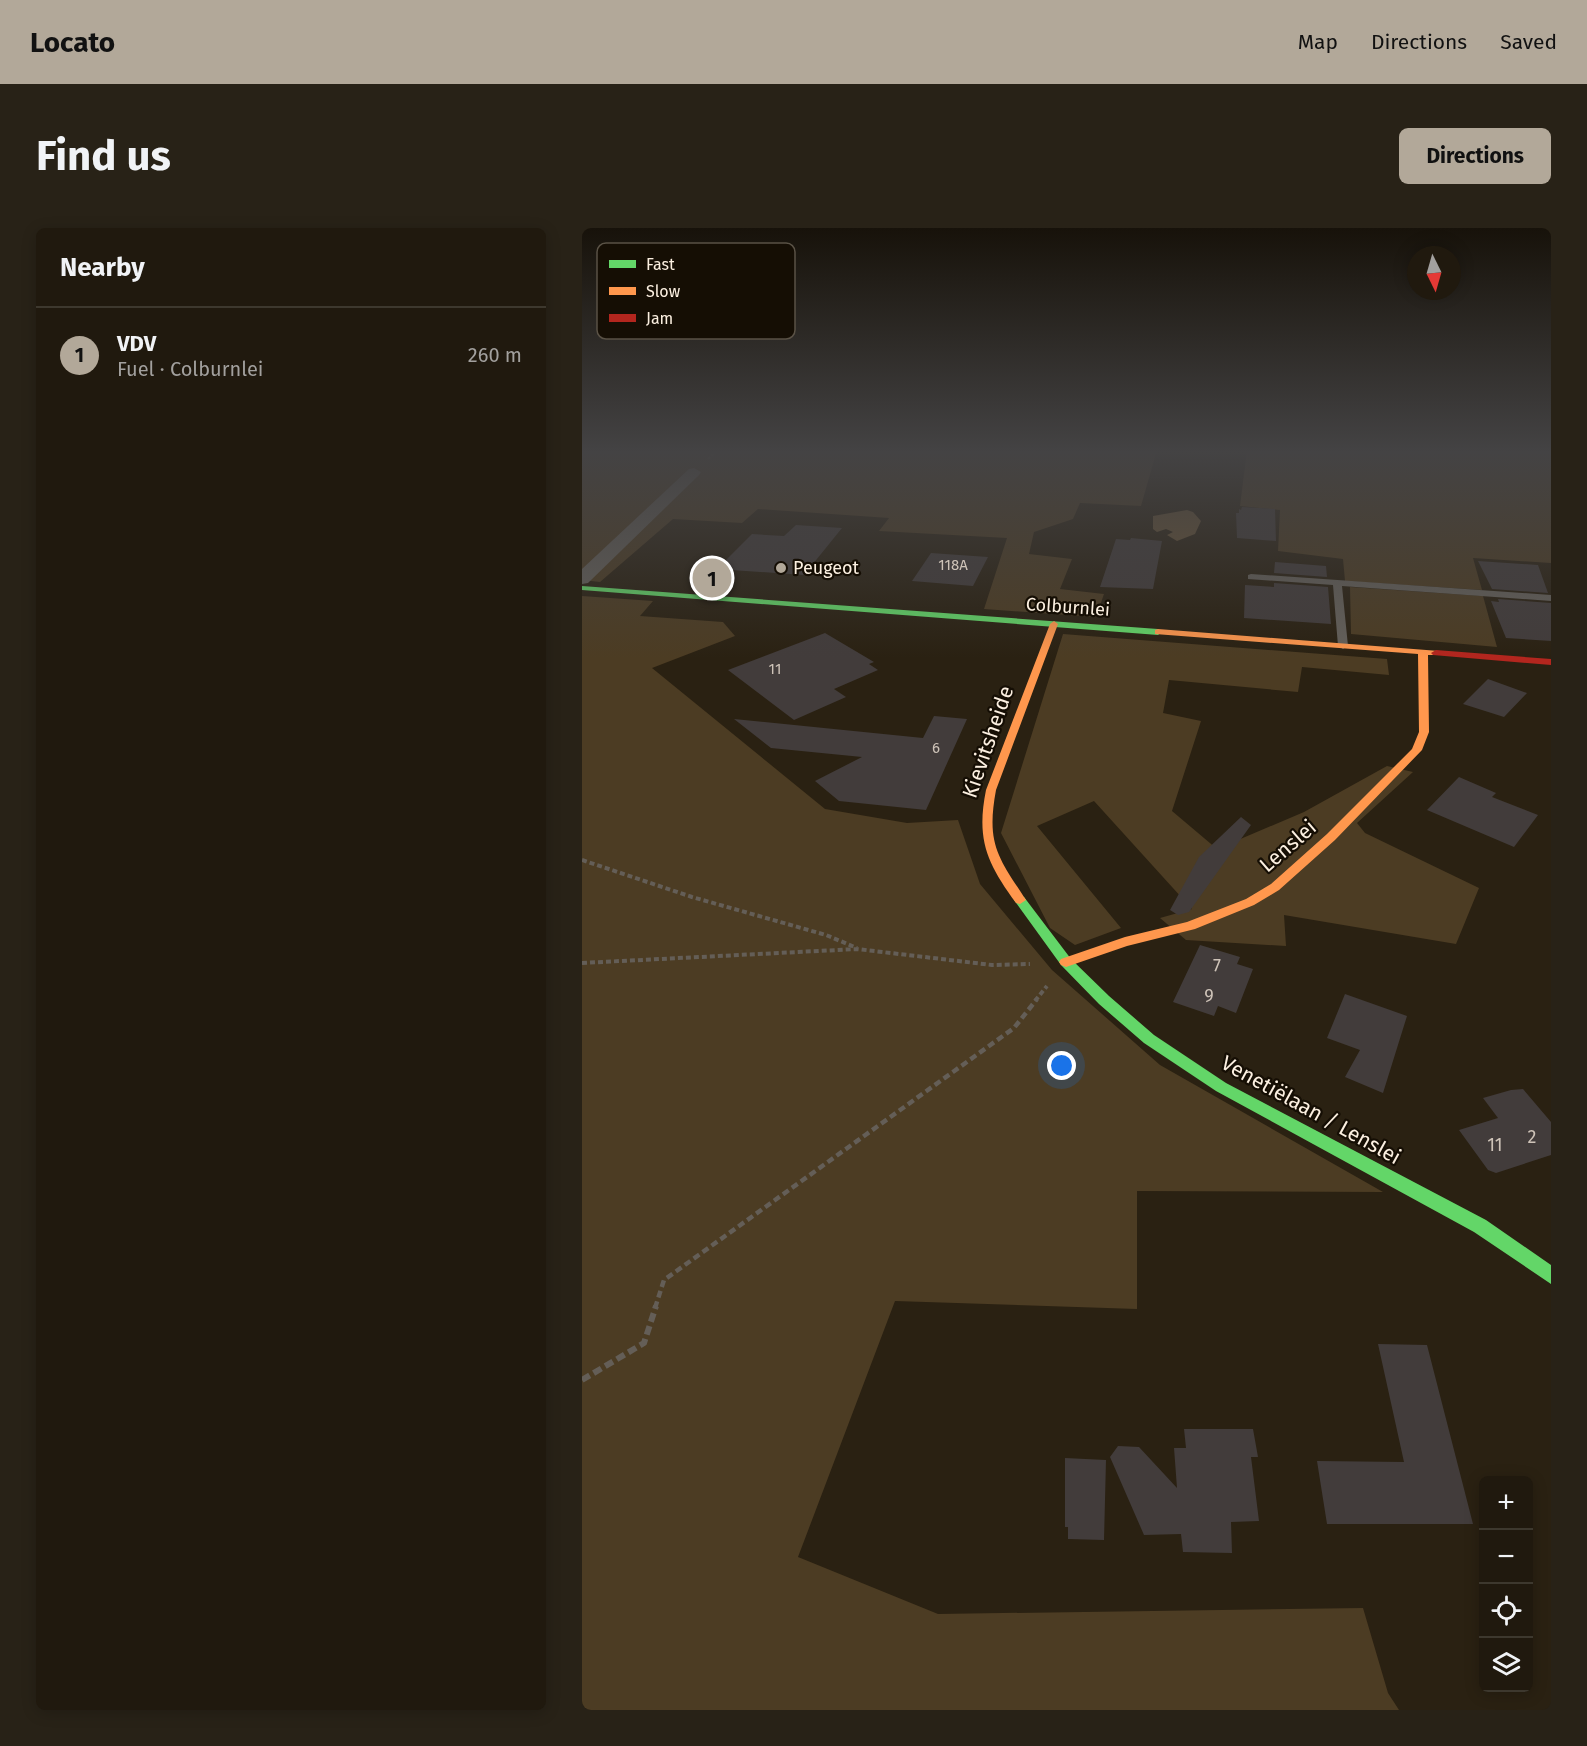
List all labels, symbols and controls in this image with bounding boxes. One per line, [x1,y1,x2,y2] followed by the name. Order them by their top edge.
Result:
[30,26,115,59] text: Locato
[1298,29,1338,55] text: Map
[1371,29,1467,55] text: Directions
[1500,29,1557,55] text: Saved
[1399,128,1551,184] button: Directions
[36,131,171,181] text: Find us
[597,243,795,339] legend
[1407,246,1461,300] north arrow
[60,252,145,283] text: Nearby
[646,255,675,274] text: Fast
[646,282,681,301] text: Slow
[646,309,673,328] text: Jam
[117,330,156,357] text: VDV
[75,343,84,367] text: 1
[468,343,522,367] text: 260 m
[117,357,263,381] text: Fuel · Colburnlei
[692,556,732,600] pin: 1
[938,556,968,574] house number: 118A
[793,557,860,579] place label: Peugeot
[774,561,788,575] marker: Peugeot
[1025,593,1111,621] street label: Colburnlei
[769,660,781,678] house number: 11
[957,682,1019,802] street label: Kievitsheide
[932,739,940,757] house number: 6
[1254,814,1322,878] street label: Lenslei
[1213,955,1221,977] house number: 7
[1204,985,1214,1007] house number: 9
[1217,1050,1405,1170] street label: Venetiëlaan / Lenslei
[1047,1051,1076,1080] your location
[1528,1126,1537,1148] house number: 2
[1487,1134,1503,1156] house number: 11
[1479,1476,1533,1692] map controls
[1479,1476,1533,1530] button: +
[1479,1530,1533,1584] button: −
[1479,1584,1533,1638] button: locate
[1479,1638,1533,1692] button: layers

